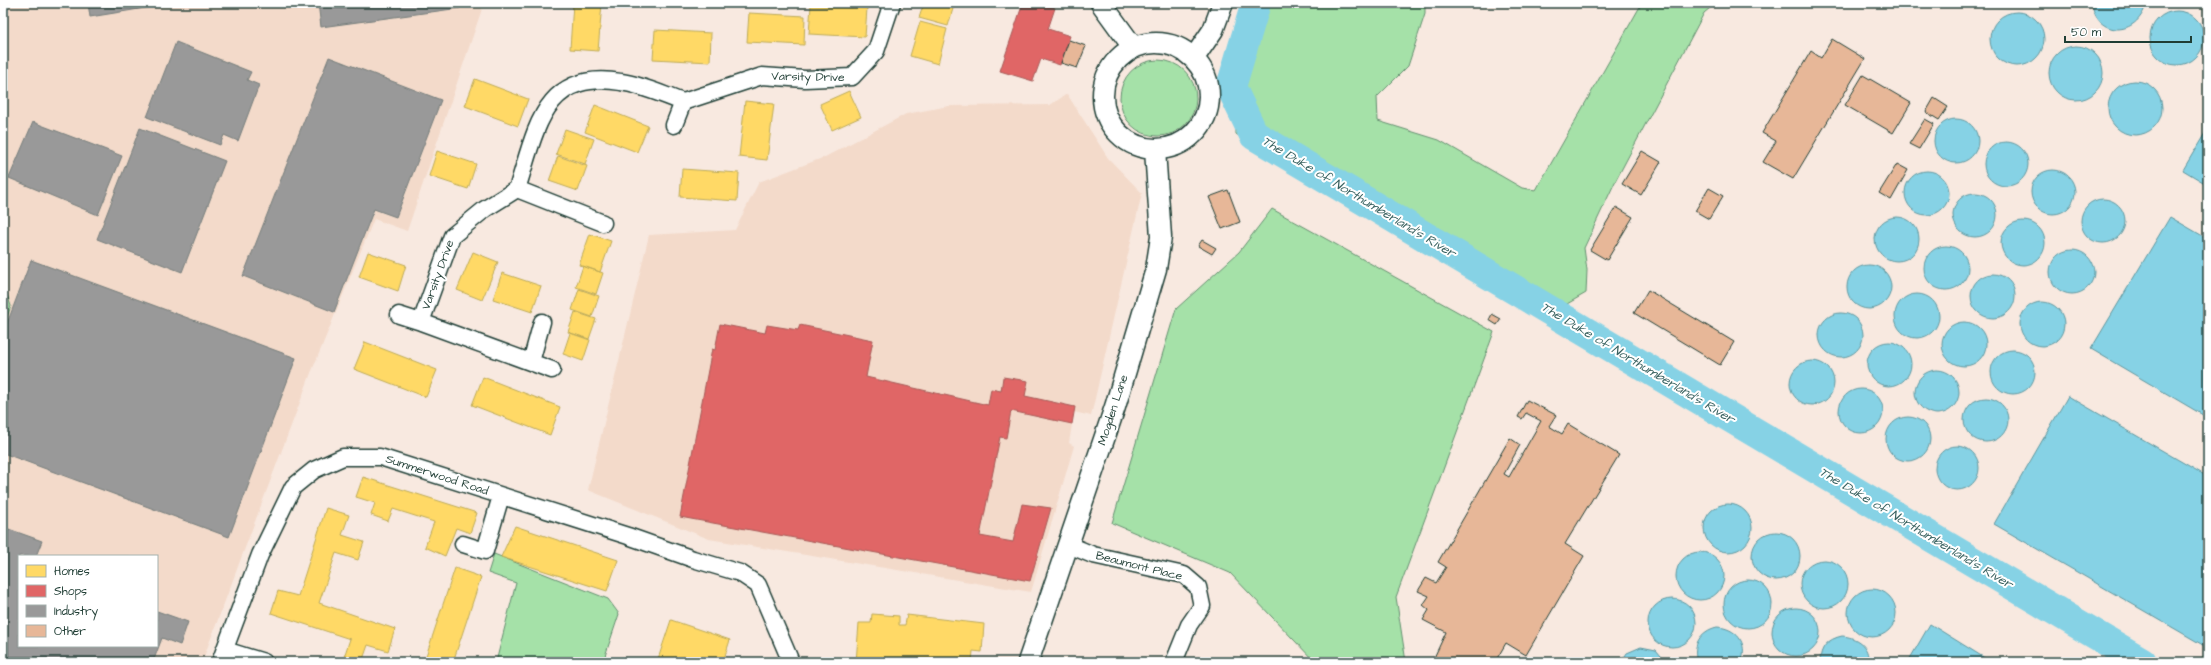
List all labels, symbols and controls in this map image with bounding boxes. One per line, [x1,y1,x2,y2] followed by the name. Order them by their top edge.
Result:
[2065,18,2191,44] scale bar
[2071,24,2102,41] text: 50 m
[771,68,845,87] street label: Varsity Drive
[1259,132,1461,263] water label: The Duke of Northumberland's River
[417,237,460,313] street label: Varsity Drive
[1538,298,1740,429] water label: The Duke of Northumberland's River
[1094,372,1134,448] street label: Mogden Lane
[383,450,491,500] street label: Summerwood Road
[1816,463,2018,594] water label: The Duke of Northumberland's River
[1094,547,1185,585] street label: Beaumont Place
[18,555,158,647] legend
[54,563,90,580] text: Homes
[54,583,87,600] text: Shops
[54,603,99,621] text: Industry
[54,623,86,640] text: Other

